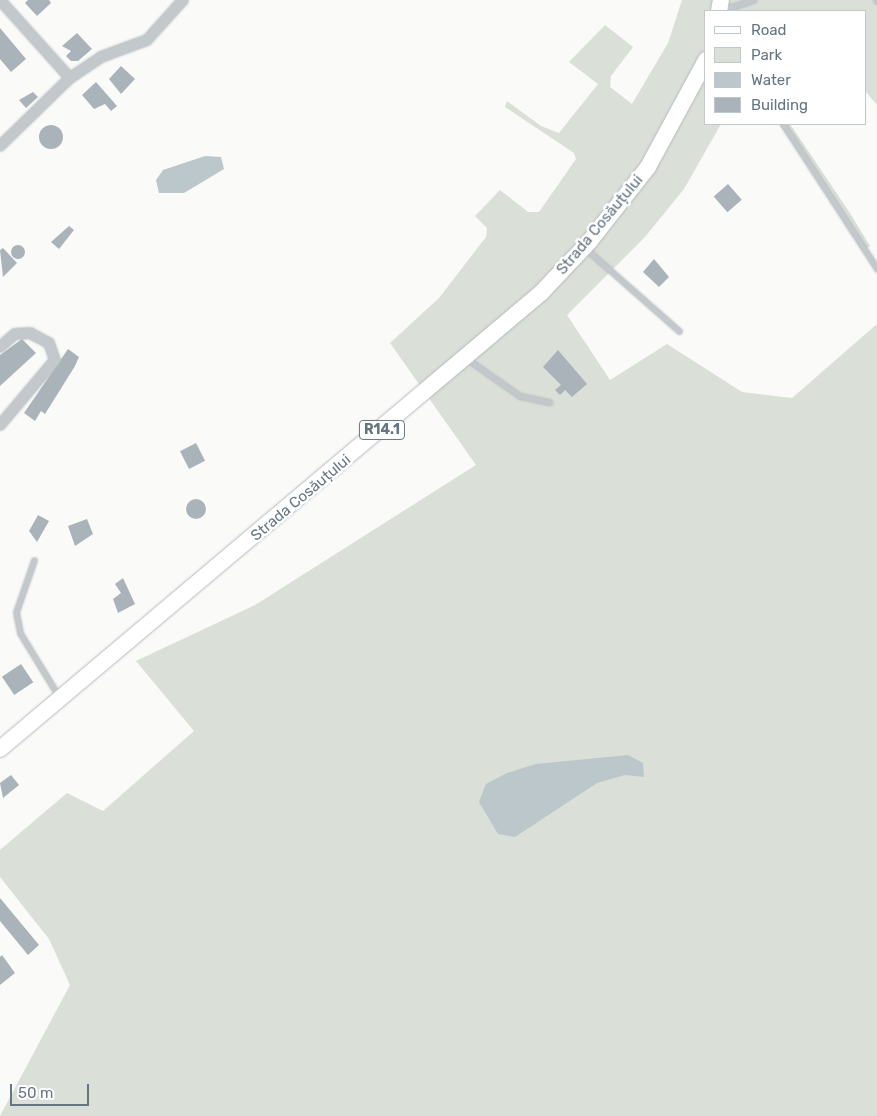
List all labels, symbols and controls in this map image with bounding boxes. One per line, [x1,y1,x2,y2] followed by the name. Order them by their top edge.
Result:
[704,10,867,125] legend
[751,21,787,39] text: Road
[751,46,782,64] text: Park
[751,71,791,89] text: Water
[751,96,808,114] text: Building
[553,171,647,279] street label: Strada Cosăuțului
[358,418,406,442] road number: R14.1
[247,451,355,545] street label: Strada Cosăuțului
[12,1074,91,1106] scale bar
[18,1084,53,1102] text: 50 m

